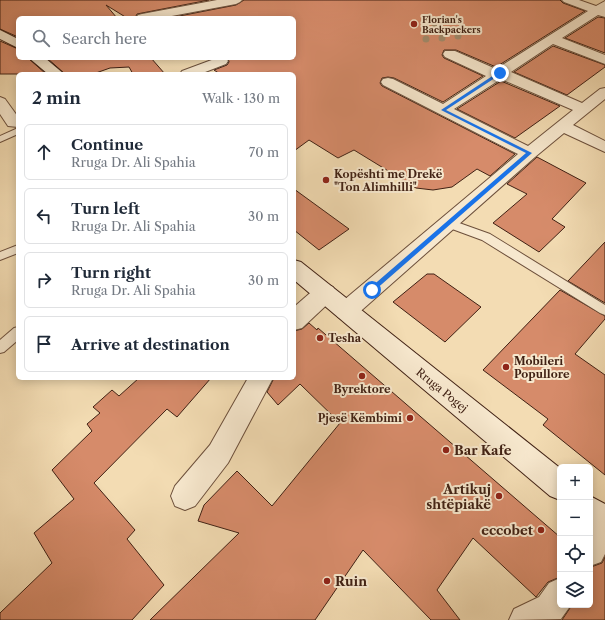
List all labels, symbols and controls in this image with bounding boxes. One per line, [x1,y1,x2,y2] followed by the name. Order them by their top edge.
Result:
[422,14,481,35] place label: Florian's Backpackers
[16,16,296,60] search box
[409,19,419,29] marker: Florian's Backpackers
[30,27,52,49] icon: search
[62,29,147,48] text: Search here
[491,64,509,82] route end
[32,88,81,108] text: 2 min
[202,90,280,106] text: Walk · 130 m
[71,135,143,154] text: Continue
[33,141,55,163] icon: ahead
[249,144,279,160] text: 70 m
[71,154,196,170] text: Rruga Dr. Ali Spahia
[334,167,443,194] place label: Kopështi me Drekë "Ton Alimhilli"
[321,175,331,185] marker: Kopështi me Drekë "Ton Alimhilli"
[71,199,140,218] text: Turn left
[33,205,55,227] icon: left
[248,208,279,224] text: 30 m
[71,218,196,234] text: Rruga Dr. Ali Spahia
[71,263,151,282] text: Turn right
[33,269,55,291] icon: right
[248,272,279,288] text: 30 m
[363,281,381,299] route start
[71,282,196,298] text: Rruga Dr. Ali Spahia
[328,331,362,345] place label: Tesha
[33,333,55,355] icon: arrive
[315,333,325,343] marker: Tesha
[71,335,230,354] text: Arrive at destination
[514,354,570,381] place label: Mobileri Popullore
[501,362,511,372] marker: Mobileri Popullore
[413,365,471,415] street label: Rruga Pogej
[357,371,367,381] marker: Byrektore
[334,382,391,396] place label: Byrektore
[318,411,402,425] place label: Pjesë Këmbimi
[405,413,415,423] marker: Pjesë Këmbimi
[454,442,512,458] place label: Bar Kafe
[441,445,451,455] marker: Bar Kafe
[557,464,593,608] map controls
[557,464,593,500] button: +
[426,481,491,512] place label: Artikuj shtëpiakë
[494,491,504,501] marker: Artikuj shtëpiakë
[557,500,593,536] button: −
[481,522,534,538] place label: eccobet
[536,525,546,535] marker: eccobet
[557,536,593,572] button: locate
[557,572,593,608] button: layers
[335,573,367,589] place label: Ruin
[322,576,332,586] marker: Ruin

